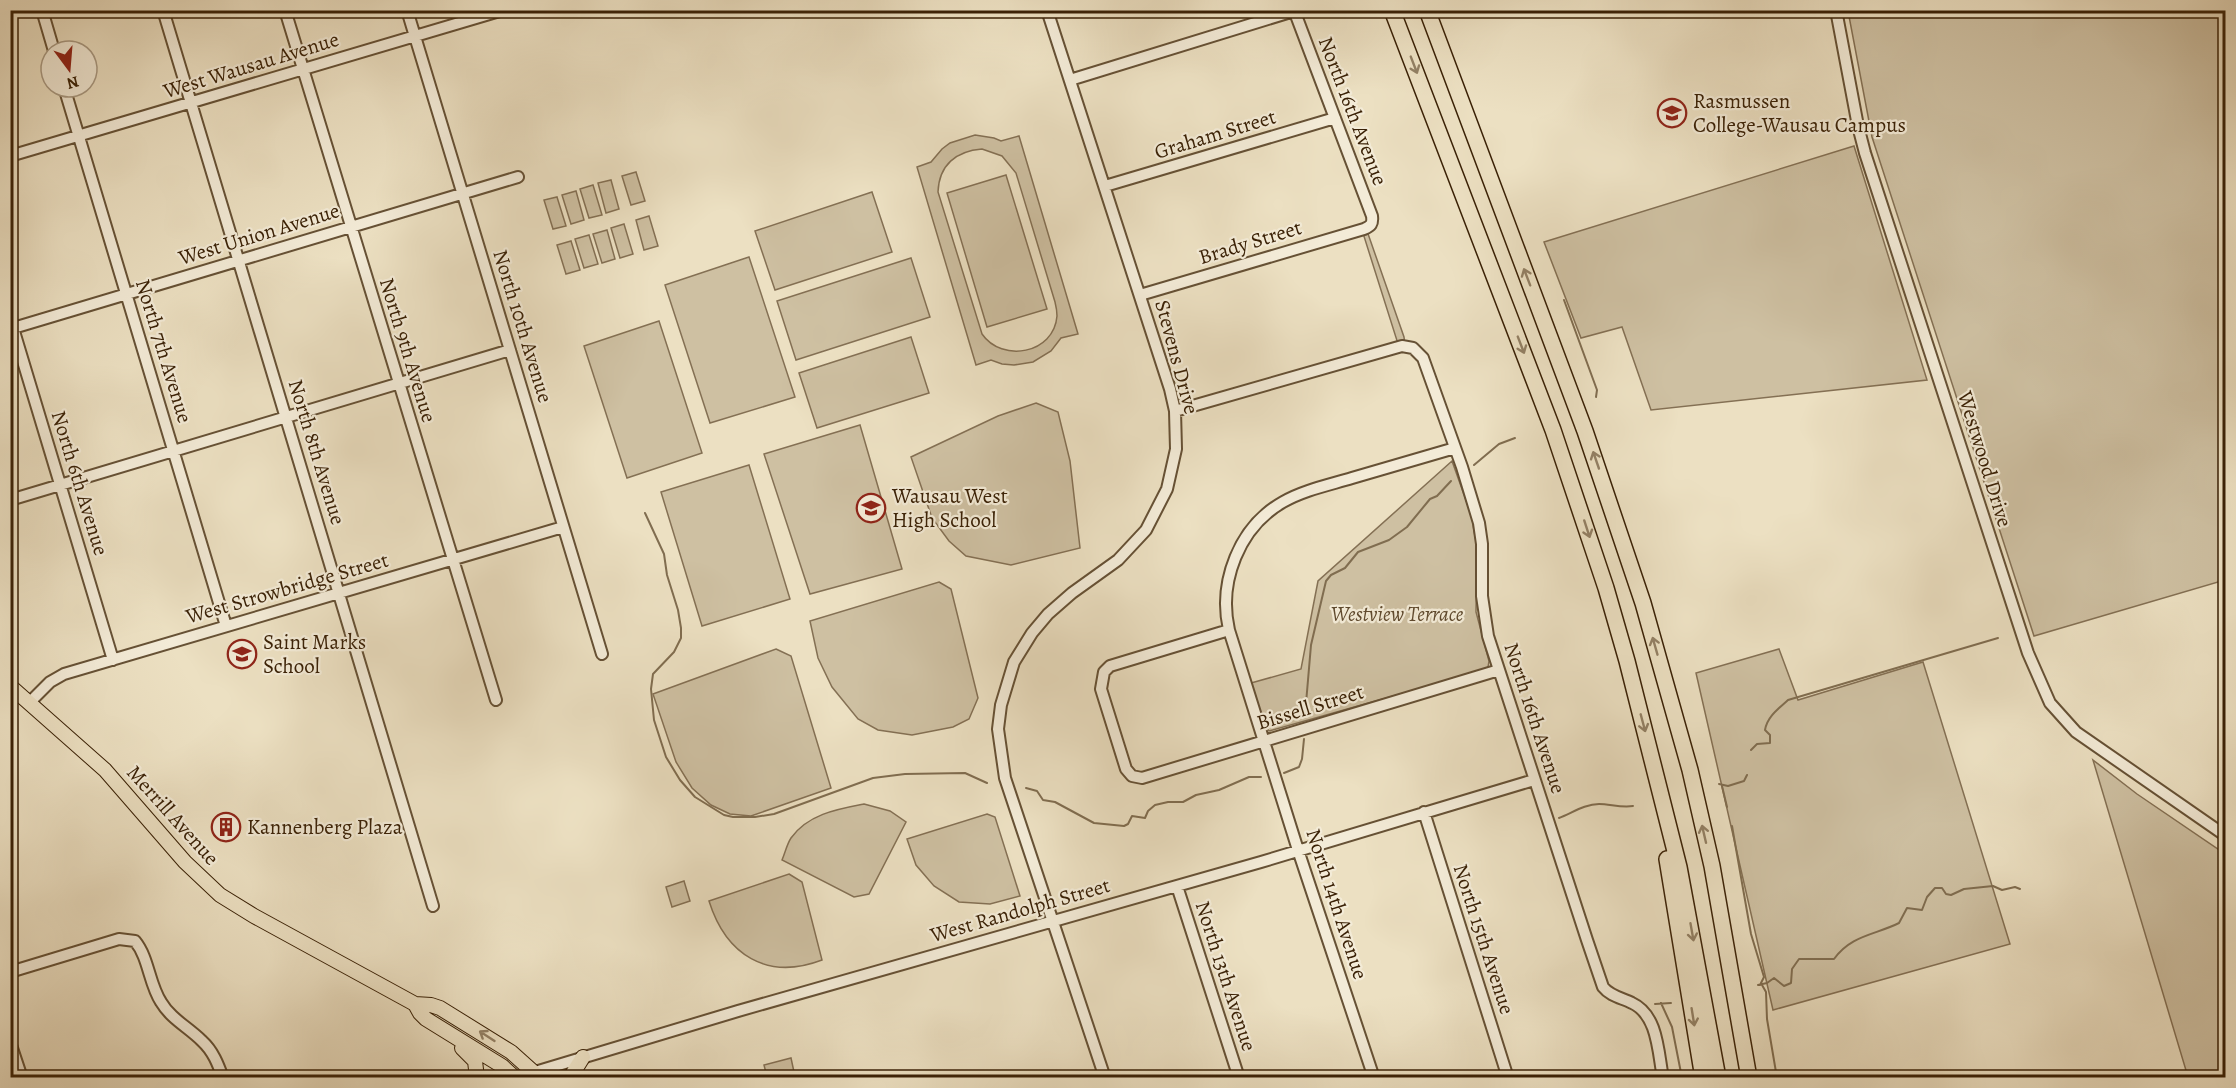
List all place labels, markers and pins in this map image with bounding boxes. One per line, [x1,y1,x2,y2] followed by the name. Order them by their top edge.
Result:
[1693,87,1906,139] place label: Rasmussen College-Wausau Campus
[1656,97,1688,129] school or university icon: Rasmussen College-Wausau Campus
[891,482,1008,534] place label: Wausau West High School
[855,492,887,524] school or university icon: Wausau West High School
[263,628,366,680] place label: Saint Marks School
[226,638,258,670] school or university icon: Saint Marks School
[210,811,242,843] building icon: Kannenberg Plaza
[247,813,403,841] place label: Kannenberg Plaza

